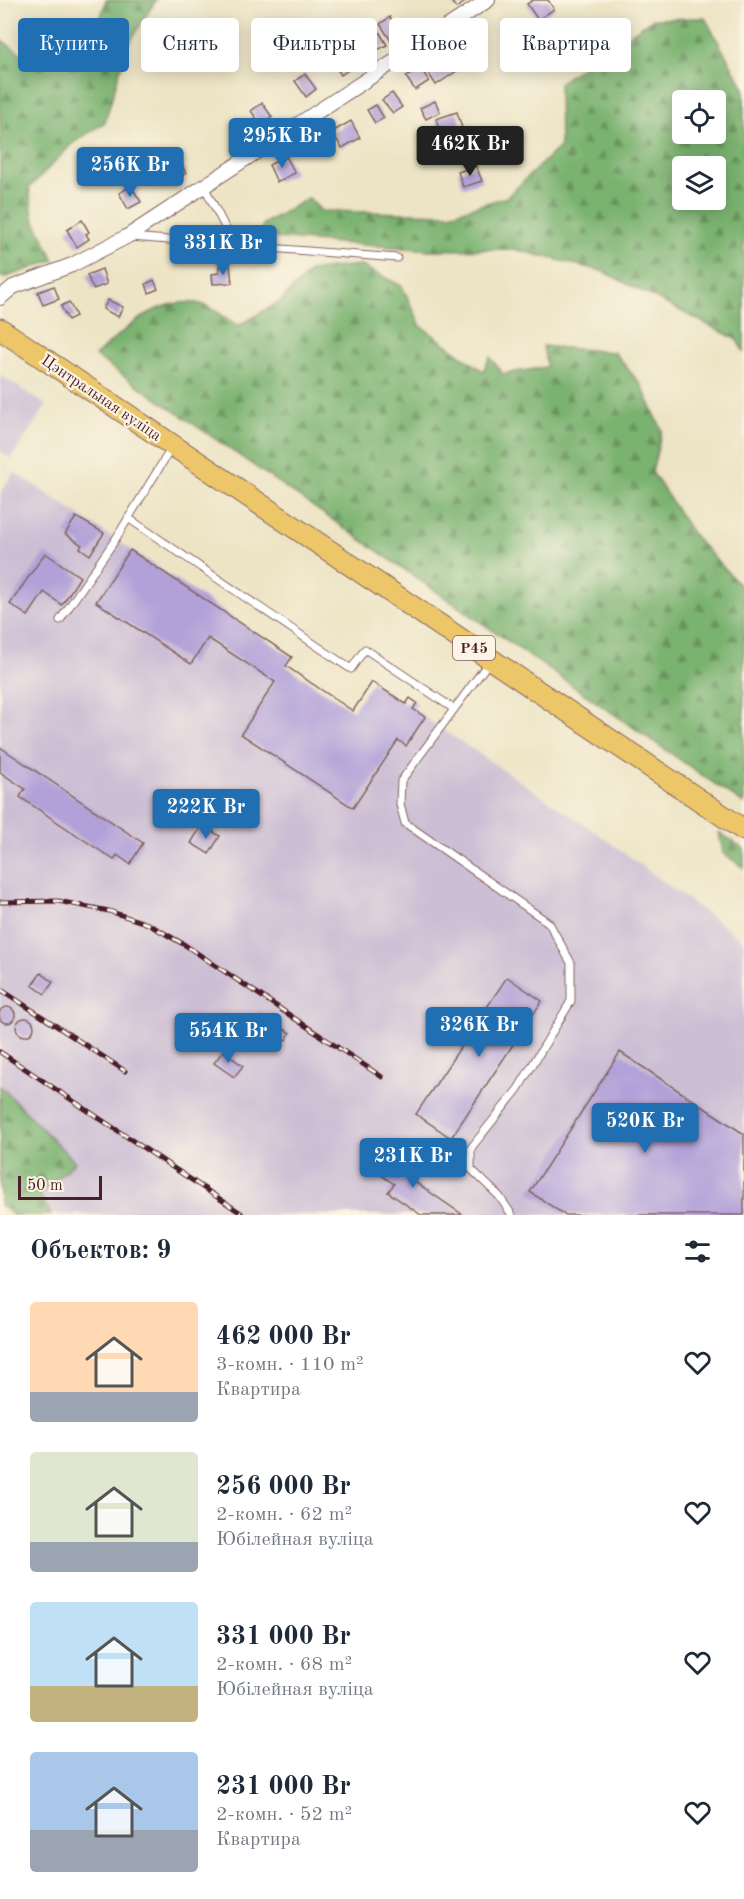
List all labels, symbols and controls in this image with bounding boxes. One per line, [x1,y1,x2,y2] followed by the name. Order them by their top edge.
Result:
[18,18,129,72] chip: Купить
[141,18,239,72] chip: Снять
[251,18,377,72] chip: Фильтры
[389,18,488,72] chip: Новое
[500,18,631,72] chip: Квартира
[672,90,726,210] map controls
[672,90,726,144] button: locate
[227,118,337,169] pin: 295K Br
[415,126,525,177] pin: 462K Br
[243,127,321,147] text: 295K Br
[431,135,509,155] text: 462K Br
[75,147,185,198] pin: 256K Br
[91,156,169,176] text: 256K Br
[672,156,726,210] button: layers
[168,225,278,276] pin: 331K Br
[184,234,262,254] text: 331K Br
[38,353,164,445] street label: Цэнтральная вуліца
[453,636,495,660] road number: Р45
[151,789,261,840] pin: 222K Br
[167,798,245,818] text: 222K Br
[424,1007,534,1058] pin: 326K Br
[173,1013,283,1064] pin: 554K Br
[440,1016,518,1036] text: 326K Br
[189,1022,267,1042] text: 554K Br
[590,1103,700,1154] pin: 520K Br
[606,1112,684,1132] text: 520K Br
[358,1138,468,1189] pin: 231K Br
[374,1147,452,1167] text: 231K Br
[18,1173,102,1200] scale bar
[27,1178,63,1194] text: 50 m
[681,1235,714,1268] icon: filters
[30,1238,171,1264] text: Объектов: 9
[216,1324,351,1350] text: 462 000 Br
[78,1326,150,1398] icon: home
[681,1346,714,1379] icon: heart
[216,1355,364,1375] text: 3-комн. · 110 m²
[216,1380,301,1400] text: Квартира
[216,1474,351,1500] text: 256 000 Br
[78,1476,150,1548] icon: home
[681,1496,714,1529] icon: heart
[216,1505,352,1525] text: 2-комн. · 62 m²
[216,1530,374,1550] text: Юбілейная вуліца
[216,1624,351,1650] text: 331 000 Br
[78,1626,150,1698] icon: home
[681,1646,714,1679] icon: heart
[216,1655,352,1675] text: 2-комн. · 68 m²
[216,1680,374,1700] text: Юбілейная вуліца
[216,1774,351,1800] text: 231 000 Br
[78,1776,150,1848] icon: home
[681,1796,714,1829] icon: heart
[216,1805,352,1825] text: 2-комн. · 52 m²
[216,1830,301,1850] text: Квартира

